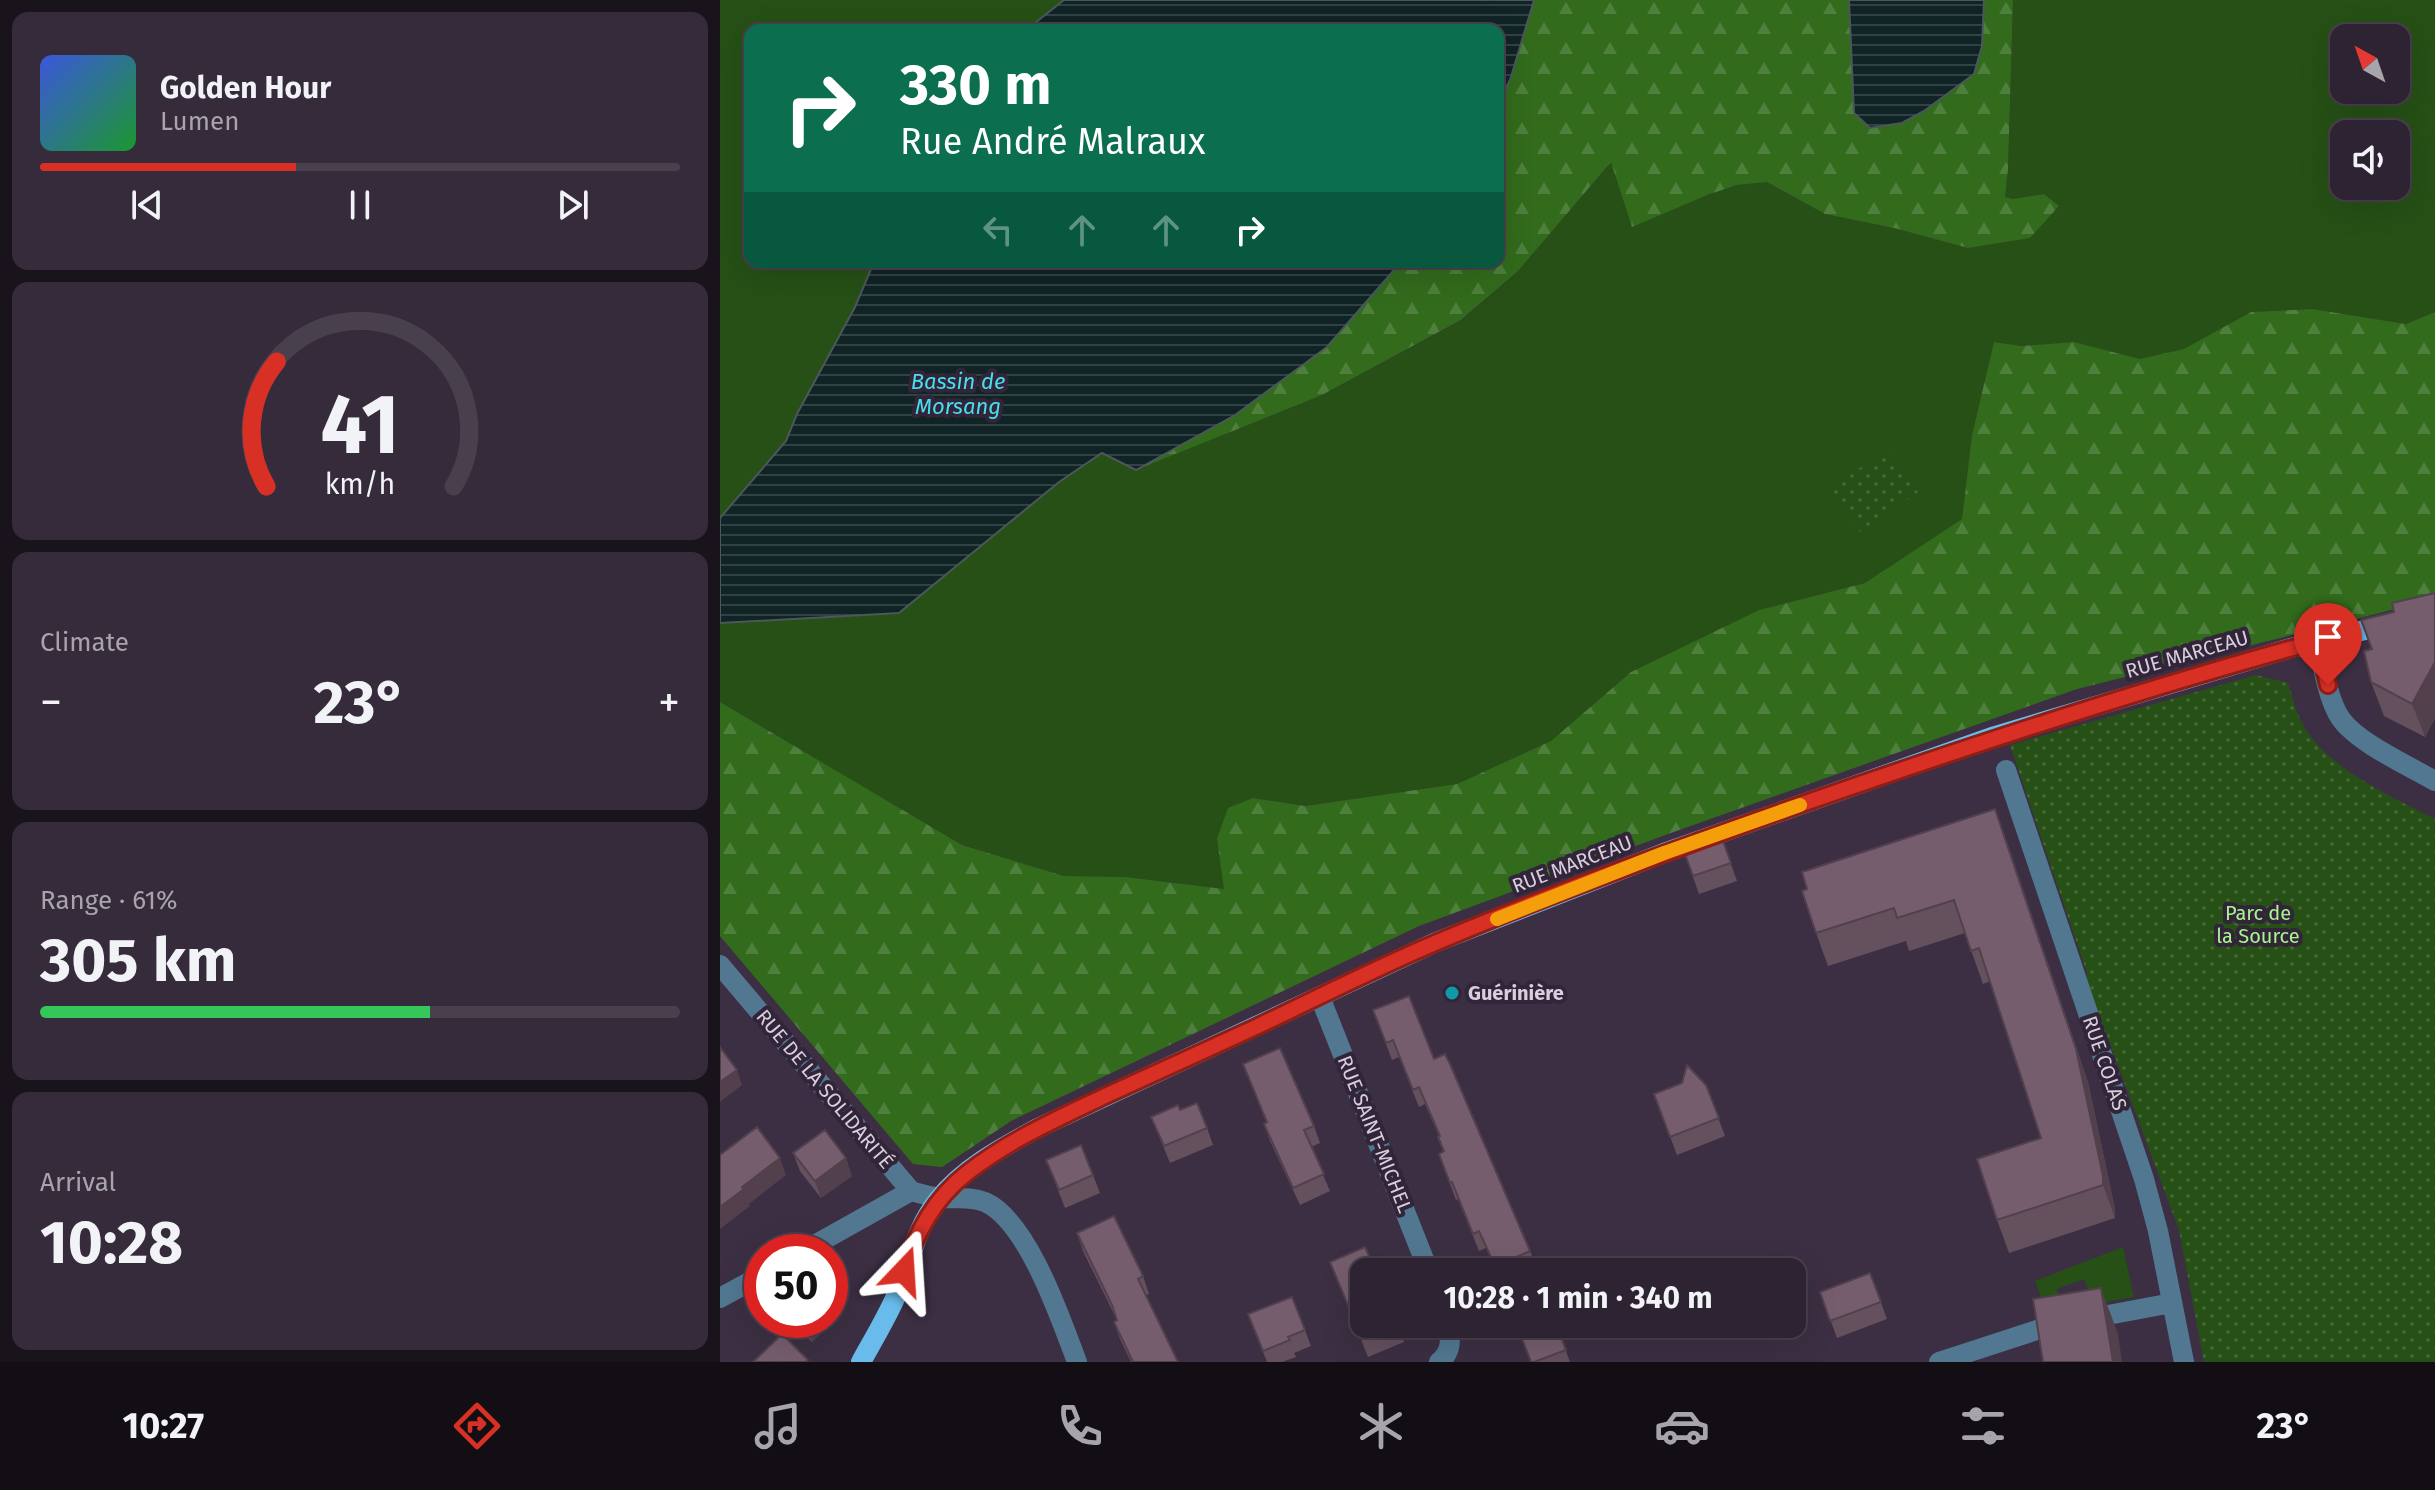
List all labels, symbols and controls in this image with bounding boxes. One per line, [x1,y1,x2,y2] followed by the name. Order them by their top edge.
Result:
[2330,24,2410,104] north arrow
[2330,24,2410,200] map controls
[900,52,1052,119] text: 330 m
[768,56,872,160] icon: right
[160,70,331,106] text: Golden Hour
[160,106,239,137] text: Lumen
[900,120,1206,164] text: Rue André Malraux
[2330,120,2410,200] button: sound
[125,183,169,227] icon: previous
[338,183,382,227] icon: pause
[551,183,595,227] icon: next
[976,208,1020,252] icon: left
[1060,208,1104,252] icon: ahead
[1144,208,1188,252] icon: ahead
[1228,208,1272,252] icon: right
[911,368,1005,420] water label: Bassin de Morsang
[320,375,400,475] text: 41
[325,467,395,502] text: km/h
[2294,603,2362,685] pin
[2306,615,2350,659] icon: arrive
[2123,625,2251,683] street label: RUE MARCEAU
[40,627,129,658] text: Climate
[313,667,407,739] text: 23°
[40,676,62,729] text: −
[658,676,680,729] text: +
[1509,830,1635,898] street label: RUE MARCEAU
[40,885,177,916] text: Range · 61%
[2216,901,2300,948] park label: Parc de la Source
[40,925,237,997] text: 305 km
[1468,981,1564,1005] place label: Guérinière
[1443,984,1461,1002] marker: Guérinière
[751,1004,899,1174] street label: RUE DE LA SOLIDARITÉ
[2078,1013,2132,1113] street label: RUE COLAS
[1333,1052,1417,1216] street label: RUE SAINT-MICHEL
[40,1167,116,1198] text: Arrival
[40,1207,183,1279] text: 10:28
[862,1229,946,1313] position arrow
[744,1234,848,1338] speed limit sign: 50
[1443,1280,1713,1316] text: 10:28 · 1 min · 340 m
[449,1398,505,1454] icon: directions
[750,1398,806,1454] icon: music
[1052,1398,1108,1454] icon: phone
[1353,1398,1409,1454] icon: climate
[1654,1398,1710,1454] icon: car
[1955,1398,2011,1454] icon: filters
[123,1404,204,1448] text: 10:27
[2256,1404,2312,1448] text: 23°

